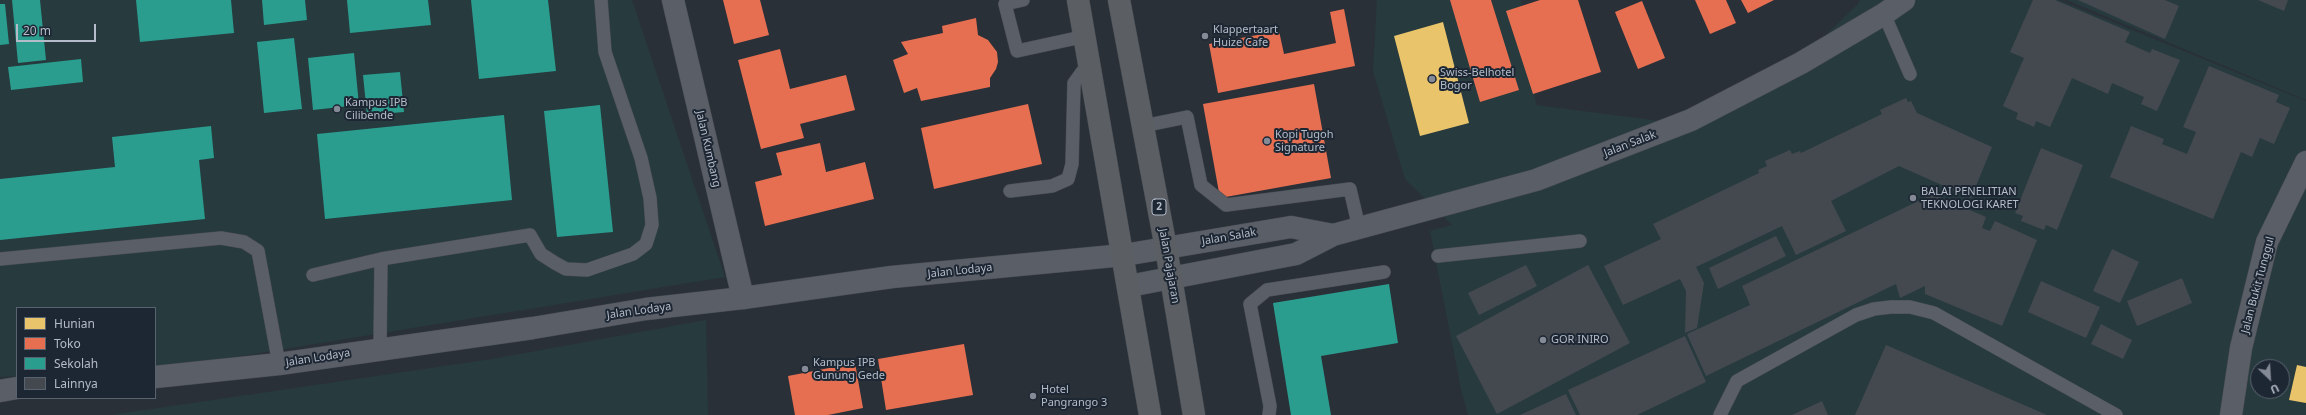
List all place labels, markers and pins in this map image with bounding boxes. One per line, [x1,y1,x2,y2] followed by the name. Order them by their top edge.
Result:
[1213,23,1278,49] place label: Klappertaart Huize Cafe
[1200,31,1210,41] marker: Klappertaart Huize Cafe
[1440,66,1514,92] place label: Swiss-Belhotel Bogor
[1427,74,1437,84] marker: Swiss-Belhotel Bogor
[345,96,407,122] place label: Kampus IPB Cilibende
[332,104,342,114] marker: Kampus IPB Cilibende
[1275,128,1334,154] place label: Kopi Tugoh Signature
[1262,136,1272,146] marker: Kopi Tugoh Signature
[1921,185,2019,211] place label: BALAI PENELITIAN TEKNOLOGI KARET
[1908,193,1918,203] marker: BALAI PENELITIAN TEKNOLOGI KARET
[1551,333,1609,347] place label: GOR INIRO
[1538,335,1548,345] marker: GOR INIRO
[813,356,885,382] place label: Kampus IPB Gunung Gede
[800,364,810,374] marker: Kampus IPB Gunung Gede
[1041,383,1107,409] place label: Hotel Pangrango 3
[1028,391,1038,401] marker: Hotel Pangrango 3

